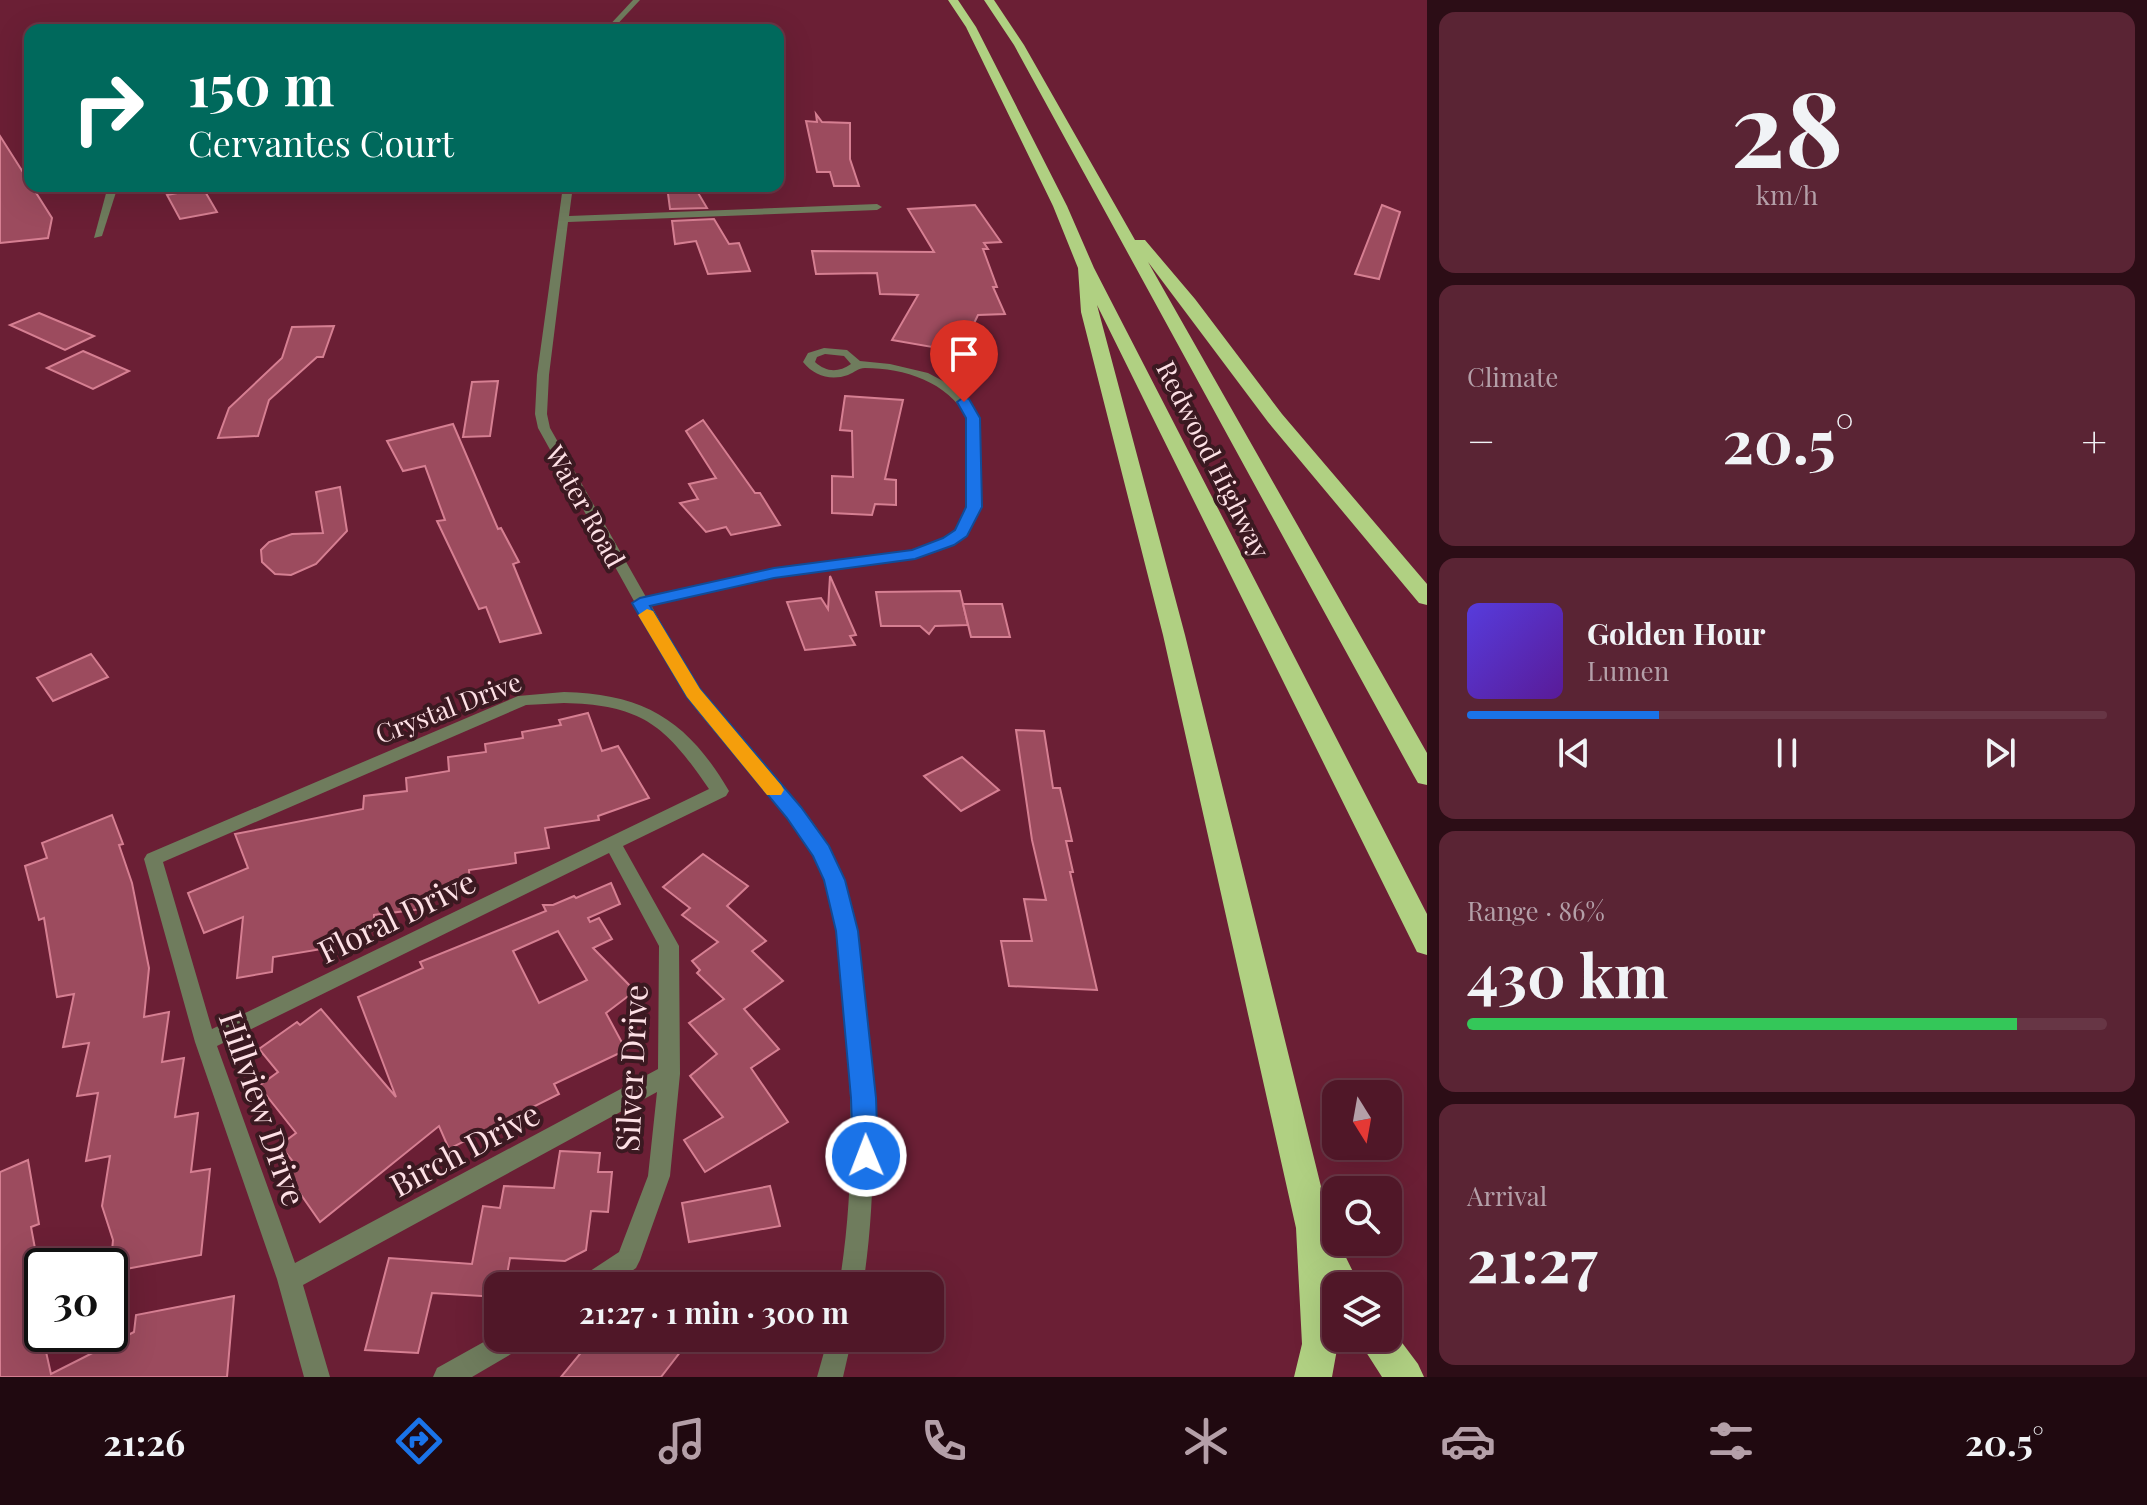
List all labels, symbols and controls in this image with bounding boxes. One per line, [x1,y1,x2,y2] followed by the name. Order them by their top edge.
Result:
[188,46,334,121] text: 150 m
[1731,55,1843,194] text: 28
[56,56,160,160] icon: right
[188,118,454,166] text: Cervantes Court
[1756,177,1818,212] text: km/h
[930,320,998,402] pin
[942,332,986,376] icon: arrive
[1149,354,1279,564] street label: Redwood Highway
[1467,359,1558,394] text: Climate
[1723,399,1854,479] text: 20.5°
[1467,410,1495,469] text: −
[2081,410,2107,469] text: +
[538,438,634,573] street label: Water Road
[1587,613,1766,653] text: Golden Hour
[1587,653,1669,688] text: Lumen
[370,663,526,751] street label: Crystal Drive
[1552,731,1596,775] icon: previous
[1765,731,1809,775] icon: pause
[1978,731,2022,775] icon: next
[310,858,482,972] street label: Floral Drive
[1467,893,1605,928] text: Range · 86%
[1467,933,1668,1013] text: 430 km
[604,983,656,1153] street label: Silver Drive
[211,1005,317,1211] street label: Hillview Drive
[1322,1080,1402,1160] north arrow
[1322,1080,1402,1352] map controls
[382,1091,546,1205] street label: Birch Drive
[824,1114,908,1198] position arrow
[1322,1176,1402,1256] button: search
[1467,1178,1547,1213] text: Arrival
[1467,1218,1597,1298] text: 21:27
[24,1248,128,1352] speed limit sign: 30
[1322,1272,1402,1352] button: layers
[579,1292,849,1332] text: 21:27 · 1 min · 300 m
[391,1413,447,1469] icon: directions
[654,1413,710,1469] icon: music
[916,1413,972,1469] icon: phone
[1178,1413,1234,1469] icon: climate
[1440,1413,1496,1469] icon: car
[1703,1413,1759,1469] icon: filters
[103,1417,185,1465] text: 21:26
[1965,1417,2044,1465] text: 20.5°

